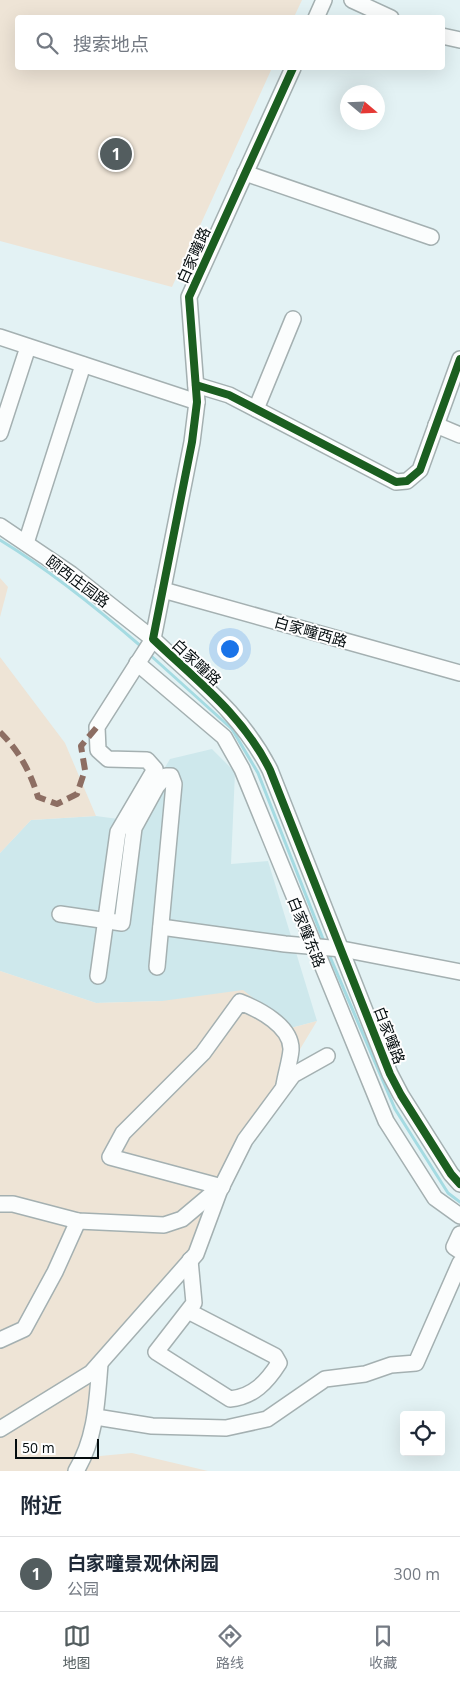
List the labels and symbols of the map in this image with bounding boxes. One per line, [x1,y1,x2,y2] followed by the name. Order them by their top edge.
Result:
[340,85,385,130] north arrow
[100,135,132,173] pin: 1
[172,224,214,286] street label: 白家疃路
[42,550,114,612] street label: 颐西庄园路
[272,611,350,651] street label: 白家疃西路
[168,634,226,690] street label: 白家疃路
[217,636,243,662] your location
[284,893,330,971] street label: 白家疃东路
[370,1003,410,1067] street label: 白家疃路
[15,1436,99,1459] scale bar

